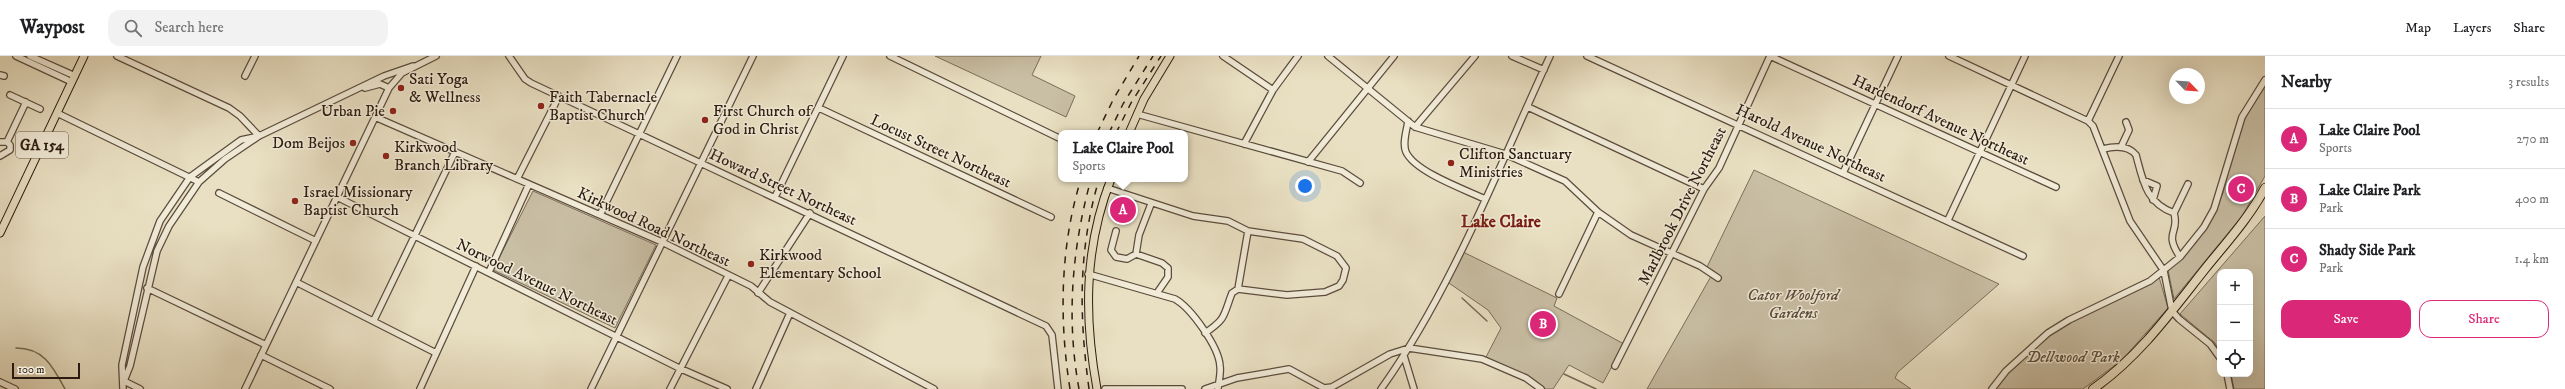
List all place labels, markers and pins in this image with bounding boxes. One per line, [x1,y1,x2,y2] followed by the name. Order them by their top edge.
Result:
[409,69,480,107] place label: Sati Yoga & Wellness
[396,83,406,93] marker: Sati Yoga & Wellness
[549,87,657,125] place label: Faith Tabernacle Baptist Church
[321,101,385,121] place label: Urban Pie
[536,101,546,111] marker: Faith Tabernacle Baptist Church
[713,101,814,139] place label: First Church of God in Christ
[388,106,398,116] marker: Urban Pie
[700,115,710,125] marker: First Church of God in Christ
[272,133,345,153] place label: Dom Beijos
[394,137,494,175] place label: Kirkwood Branch Library
[348,138,358,148] marker: Dom Beijos
[1459,144,1572,182] place label: Clifton Sanctuary Ministries
[381,151,391,161] marker: Kirkwood Branch Library
[1446,158,1456,168] marker: Clifton Sanctuary Ministries
[2228,174,2254,204] pin: C
[303,182,413,220] place label: Israel Missionary Baptist Church
[1110,195,1136,225] pin: A
[290,196,300,206] marker: Israel Missionary Baptist Church
[759,245,882,283] place label: Kirkwood Elementary School
[746,259,756,269] marker: Kirkwood Elementary School
[1530,309,1556,339] pin: B

